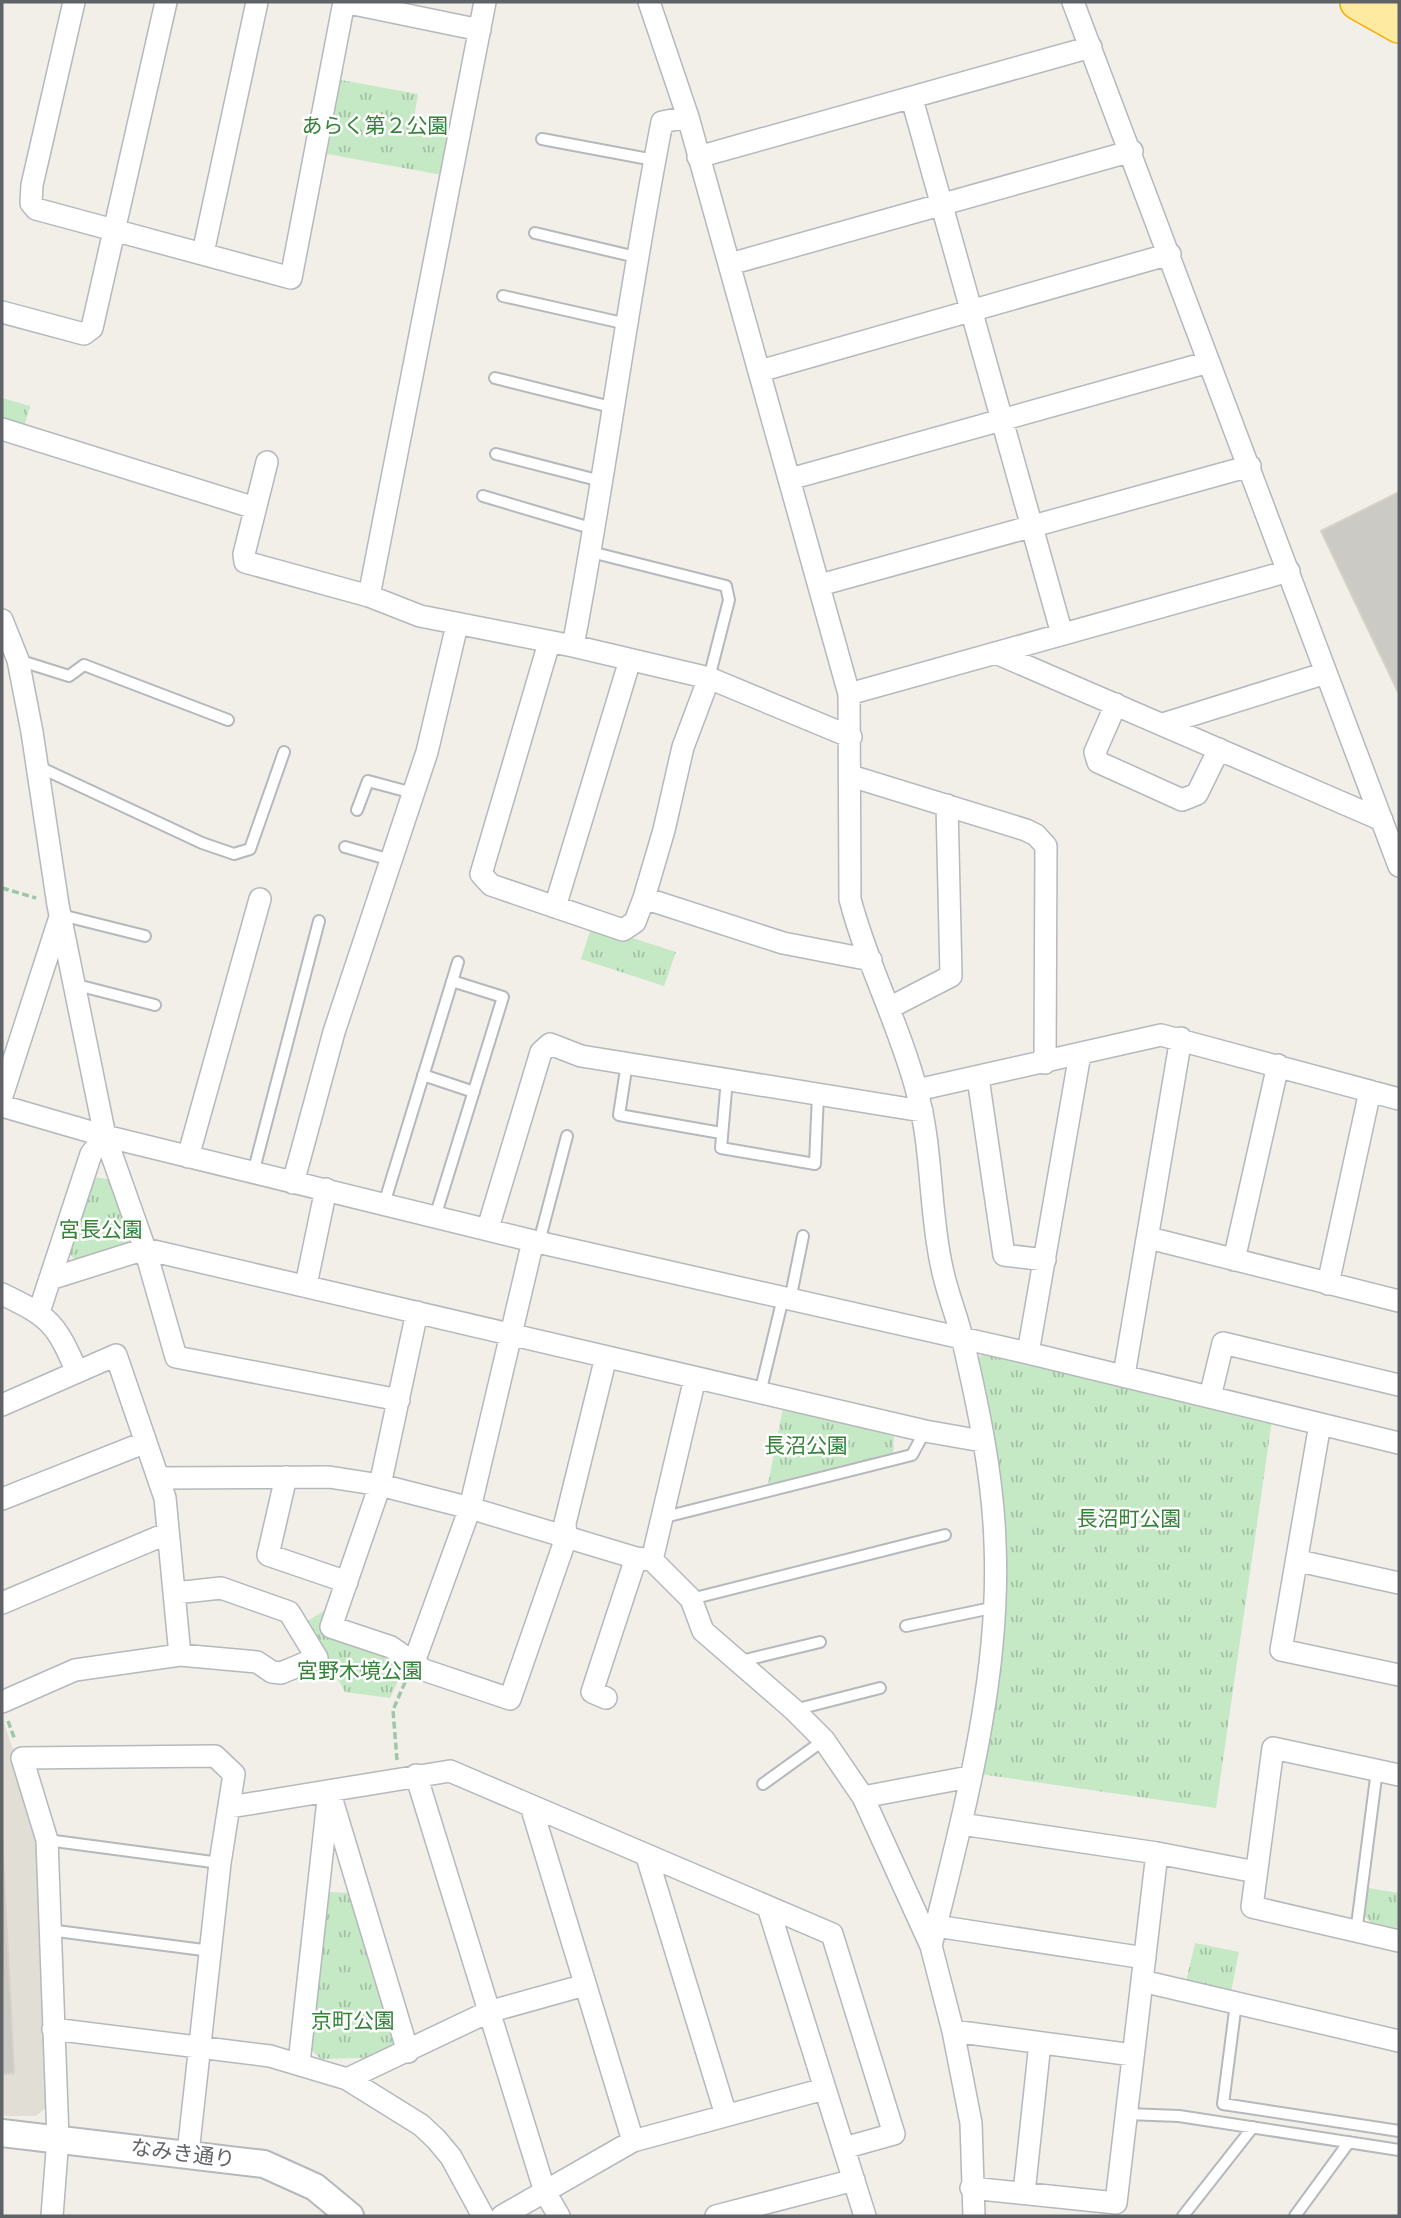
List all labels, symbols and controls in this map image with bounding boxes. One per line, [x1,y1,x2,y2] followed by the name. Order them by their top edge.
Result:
[302,114,449,137] park label: あらく第２公園
[59,1218,143,1241] park label: 宮長公園
[764,1434,848,1457] park label: 長沼公園
[1077,1507,1182,1530] park label: 長沼町公園
[297,1659,423,1682] park label: 宮野木境公園
[311,2009,395,2032] park label: 京町公園
[129,2135,237,2171] street label: なみき通り

